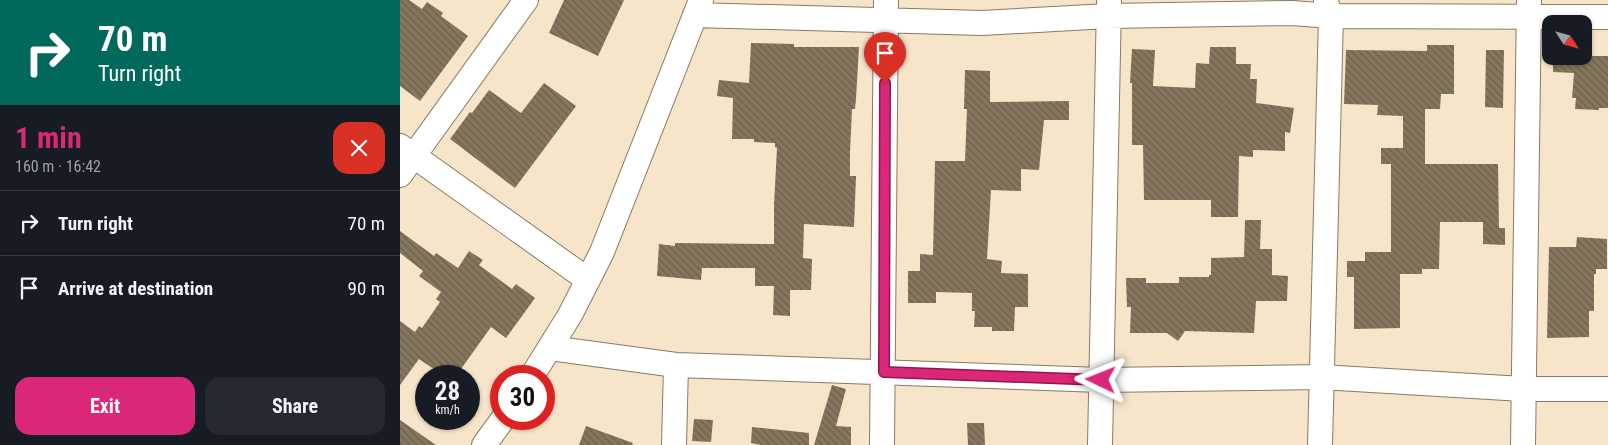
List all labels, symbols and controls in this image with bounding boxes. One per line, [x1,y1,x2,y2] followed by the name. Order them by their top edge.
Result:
[1542,15,1592,65] north arrow
[1542,15,1592,65] map controls
[98,19,167,60] text: 70 m
[15,20,80,85] icon: right
[864,32,906,83] pin
[871,39,899,67] icon: arrive
[98,61,181,86] text: Turn right
[15,120,82,155] text: 1 min
[333,122,385,174] button: close
[15,157,101,176] text: 160 m · 16:42
[15,209,43,237] icon: right
[58,212,133,235] text: Turn right
[348,212,385,235] text: 70 m
[15,274,43,302] icon: arrive
[58,277,213,300] text: Arrive at destination
[348,277,385,300] text: 90 m
[1074,353,1126,405] position arrow
[490,365,555,430] speed limit sign: 30
[15,377,195,435] button: Exit
[205,377,385,435] button: Share
[435,377,460,406] text: 28
[435,403,460,417] text: km/h

